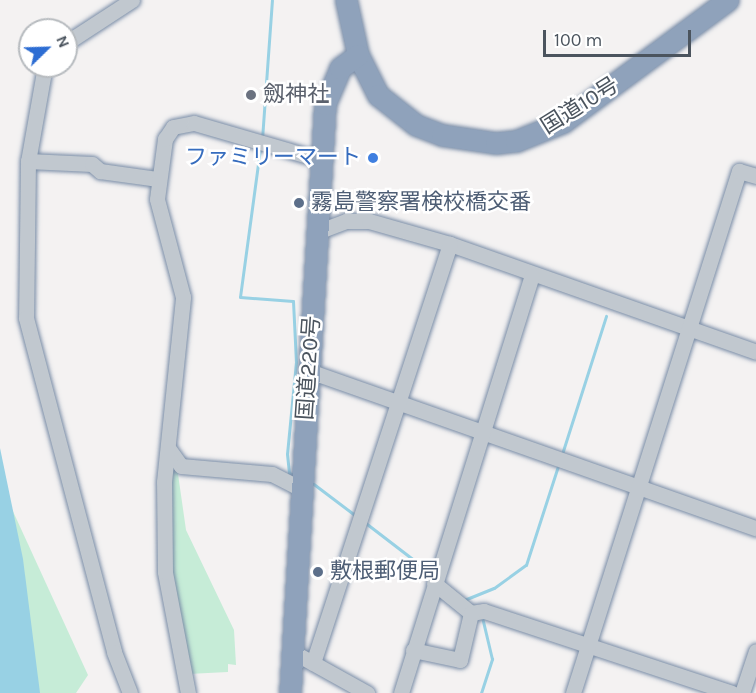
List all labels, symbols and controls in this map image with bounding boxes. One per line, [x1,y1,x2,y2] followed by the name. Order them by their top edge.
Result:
[18,18,78,78] north arrow
[546,18,694,56] scale bar
[554,29,602,51] text: 100 m
[52,33,74,51] text: N
[536,72,624,140] street label: 国道10号
[263,82,329,108] place label: 劔神社
[244,88,258,102] marker: 劔神社
[185,145,361,171] place label: ファミリーマート
[366,151,380,165] marker: ファミリーマート
[311,190,531,216] place label: 霧島警察署検校橋交番
[292,196,306,210] marker: 霧島警察署検校橋交番
[292,315,326,421] street label: 国道220号
[330,559,440,585] place label: 敷根郵便局
[311,565,325,579] marker: 敷根郵便局

